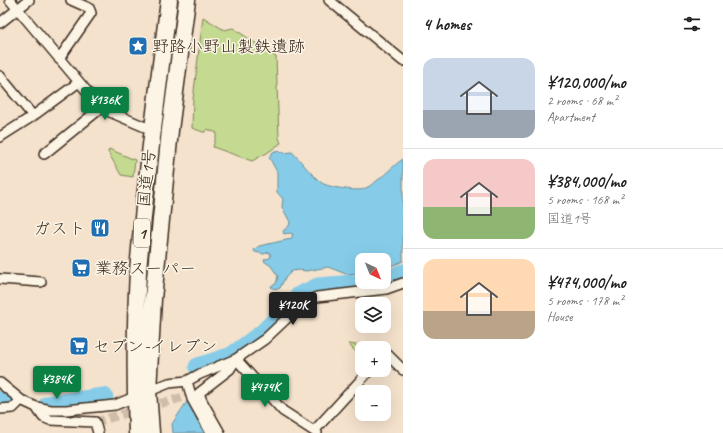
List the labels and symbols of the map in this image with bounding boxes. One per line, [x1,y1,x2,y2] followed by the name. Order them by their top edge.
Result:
[127,35,149,57] place icon: 野路小野山製鉄遺跡
[152,36,305,57] place label: 野路小野山製鉄遺跡
[77,87,133,121] pin: ¥136K
[133,148,160,208] street label: 国道1号
[89,217,111,239] restaurant icon: ガスト
[33,218,86,239] place label: ガスト
[134,219,150,247] road number: 1
[355,253,391,289] north arrow
[70,257,92,279] supermarket icon: 業務スーパー
[95,258,196,279] place label: 業務スーパー
[265,292,321,326] pin: ¥120K
[68,335,90,357] supermarket icon: セブン-イレブン
[93,336,218,357] place label: セブン-イレブン
[29,366,85,400] pin: ¥384K
[237,374,293,408] pin: ¥474K

